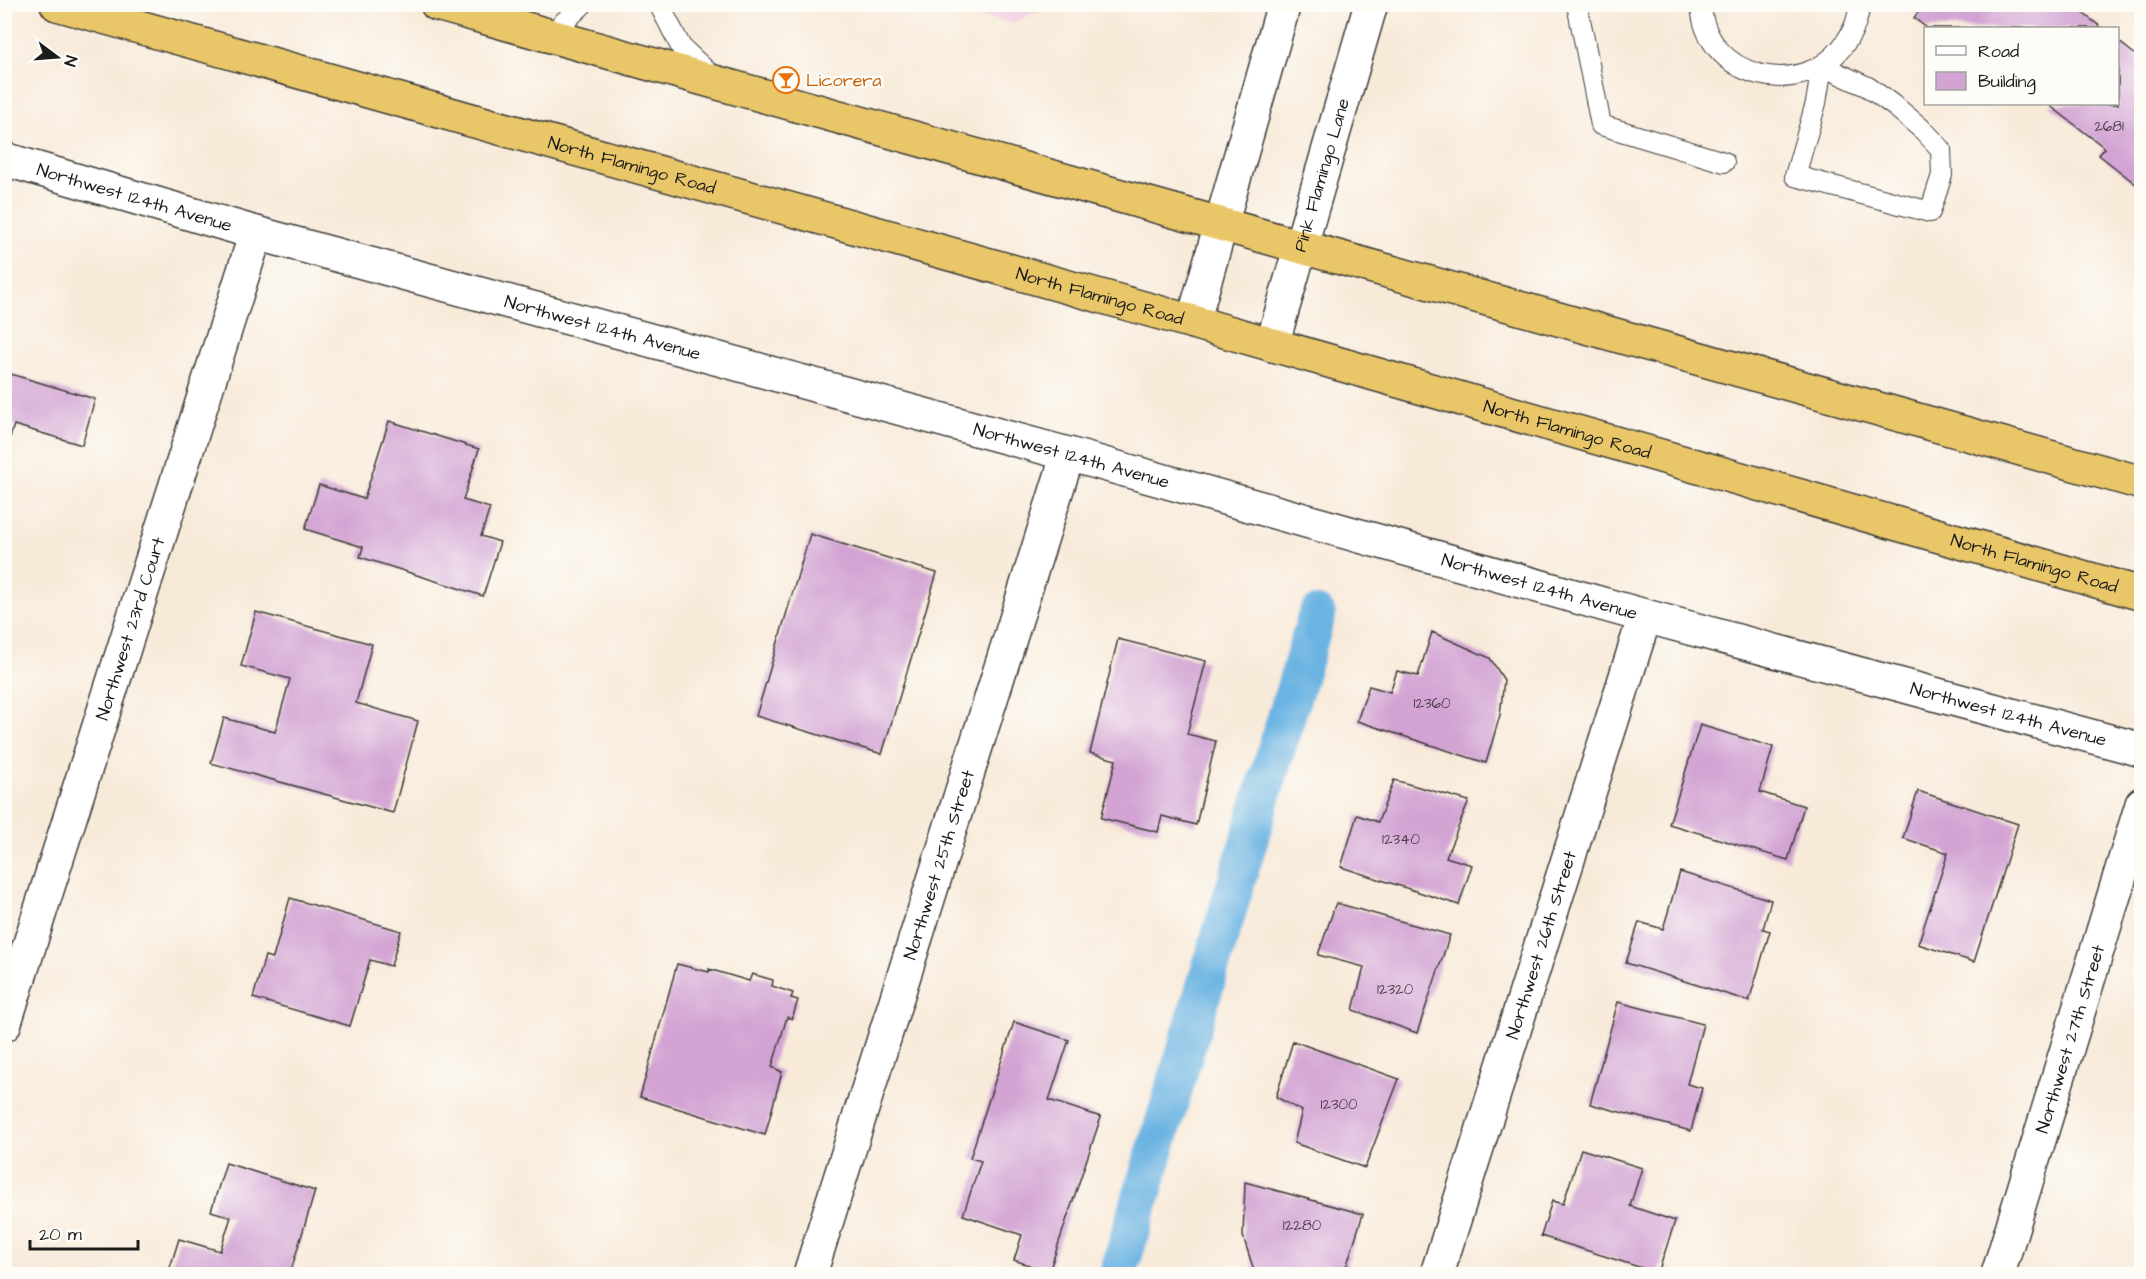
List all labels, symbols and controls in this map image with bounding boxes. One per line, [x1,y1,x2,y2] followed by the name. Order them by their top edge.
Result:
[27,27,87,87] north arrow
[1924,27,2119,105] legend
[1978,39,2019,64] text: Road
[59,53,82,69] text: N
[771,65,801,95] bar icon: Licorera
[806,68,881,93] place label: Licorera
[1978,69,2036,95] text: Building
[1287,95,1356,255] street label: Pink Flamingo Lane
[2094,116,2124,137] house number: 2681
[545,130,719,200] street label: North Flamingo Road
[34,157,235,238] street label: Northwest 124th Avenue
[1013,261,1187,331] street label: North Flamingo Road
[502,289,704,366] street label: Northwest 124th Avenue
[1481,393,1654,465] street label: North Flamingo Road
[971,416,1173,494] street label: Northwest 124th Avenue
[1948,527,2121,599] street label: North Flamingo Road
[89,533,171,723] street label: Northwest 23rd Court
[1439,547,1641,626] street label: Northwest 124th Avenue
[1908,676,2110,752] street label: Northwest 124th Avenue
[1413,693,1451,714] house number: 12360
[897,766,981,963] street label: Northwest 25th Street
[1382,829,1420,850] house number: 12340
[1500,847,1583,1042] street label: Northwest 26th Street
[2029,941,2111,1136] street label: Northwest 27th Street
[1377,979,1414,1000] house number: 12320
[1320,1094,1358,1115] house number: 12300
[30,1213,138,1251] scale bar
[1283,1215,1322,1236] house number: 12280
[39,1222,82,1247] text: 20 m

